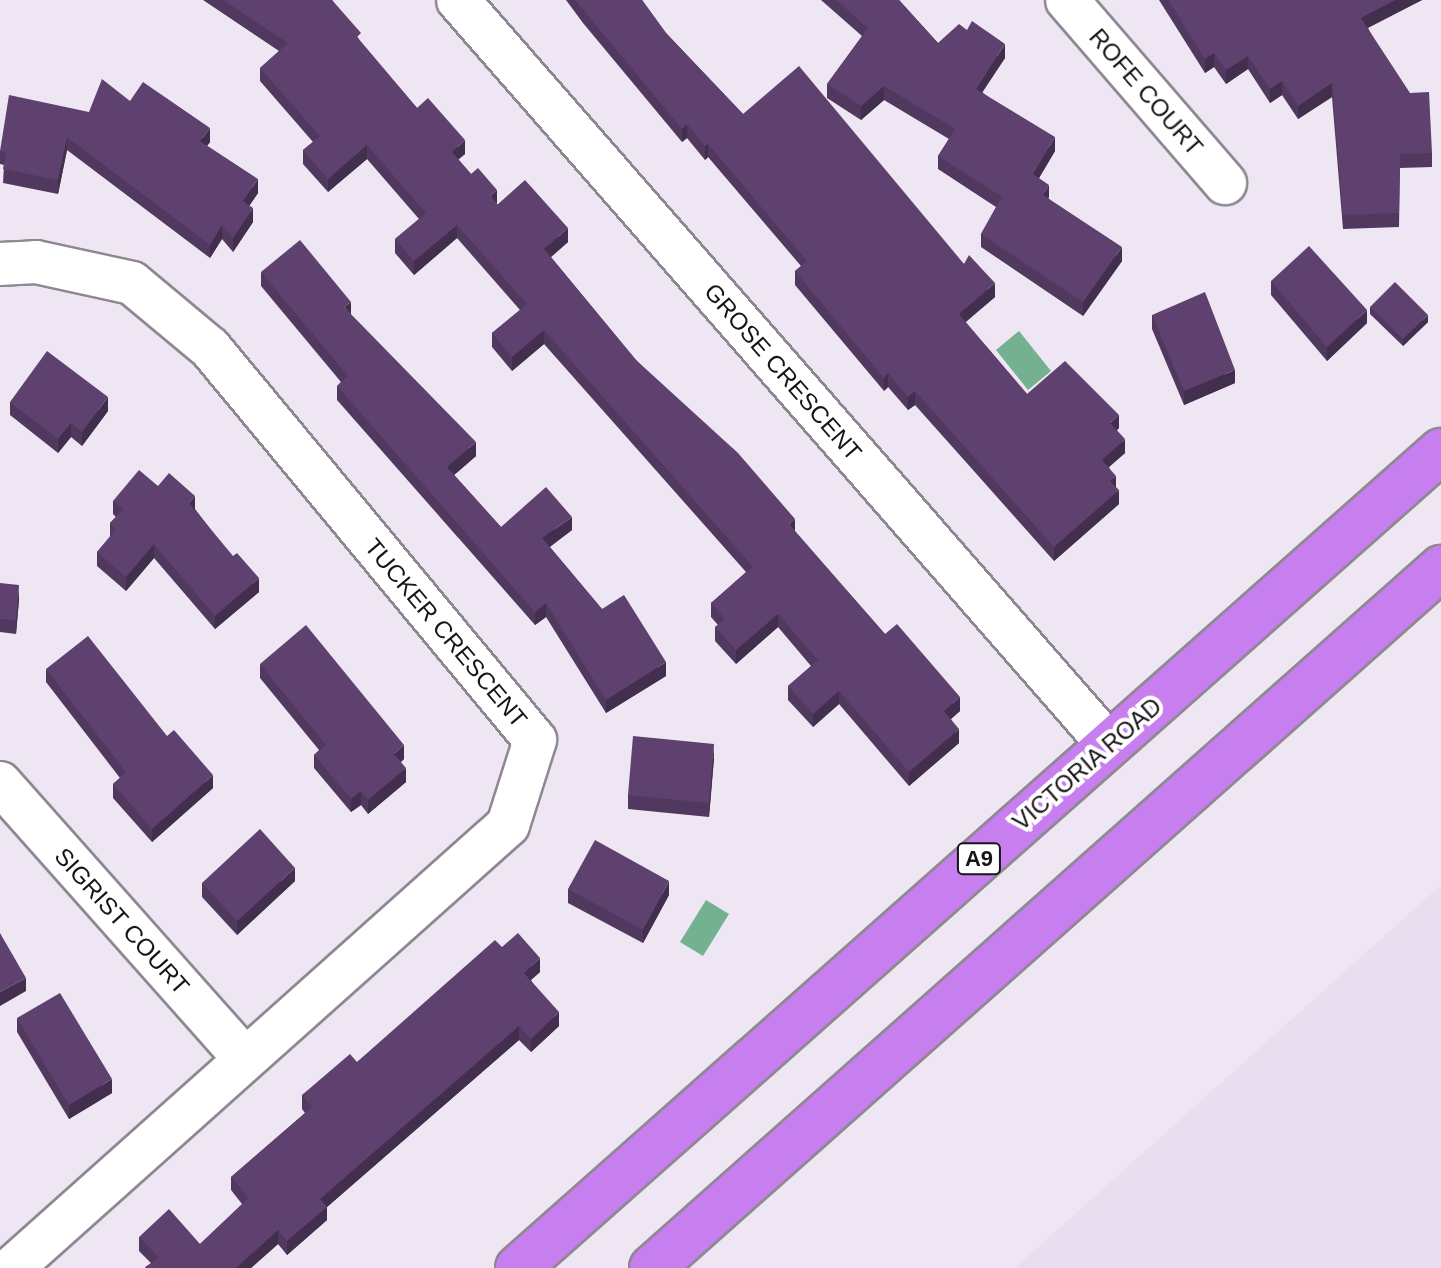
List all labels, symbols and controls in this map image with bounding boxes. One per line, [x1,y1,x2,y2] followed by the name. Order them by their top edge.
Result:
[1083,23,1209,161] street label: ROFE COURT
[698,278,868,466] street label: GROSE CRESCENT
[359,533,533,733] street label: TUCKER CRESCENT
[1006,691,1168,837] street label: VICTORIA ROAD
[955,841,1003,877] road number: A9
[49,842,195,1000] street label: SIGRIST COURT

